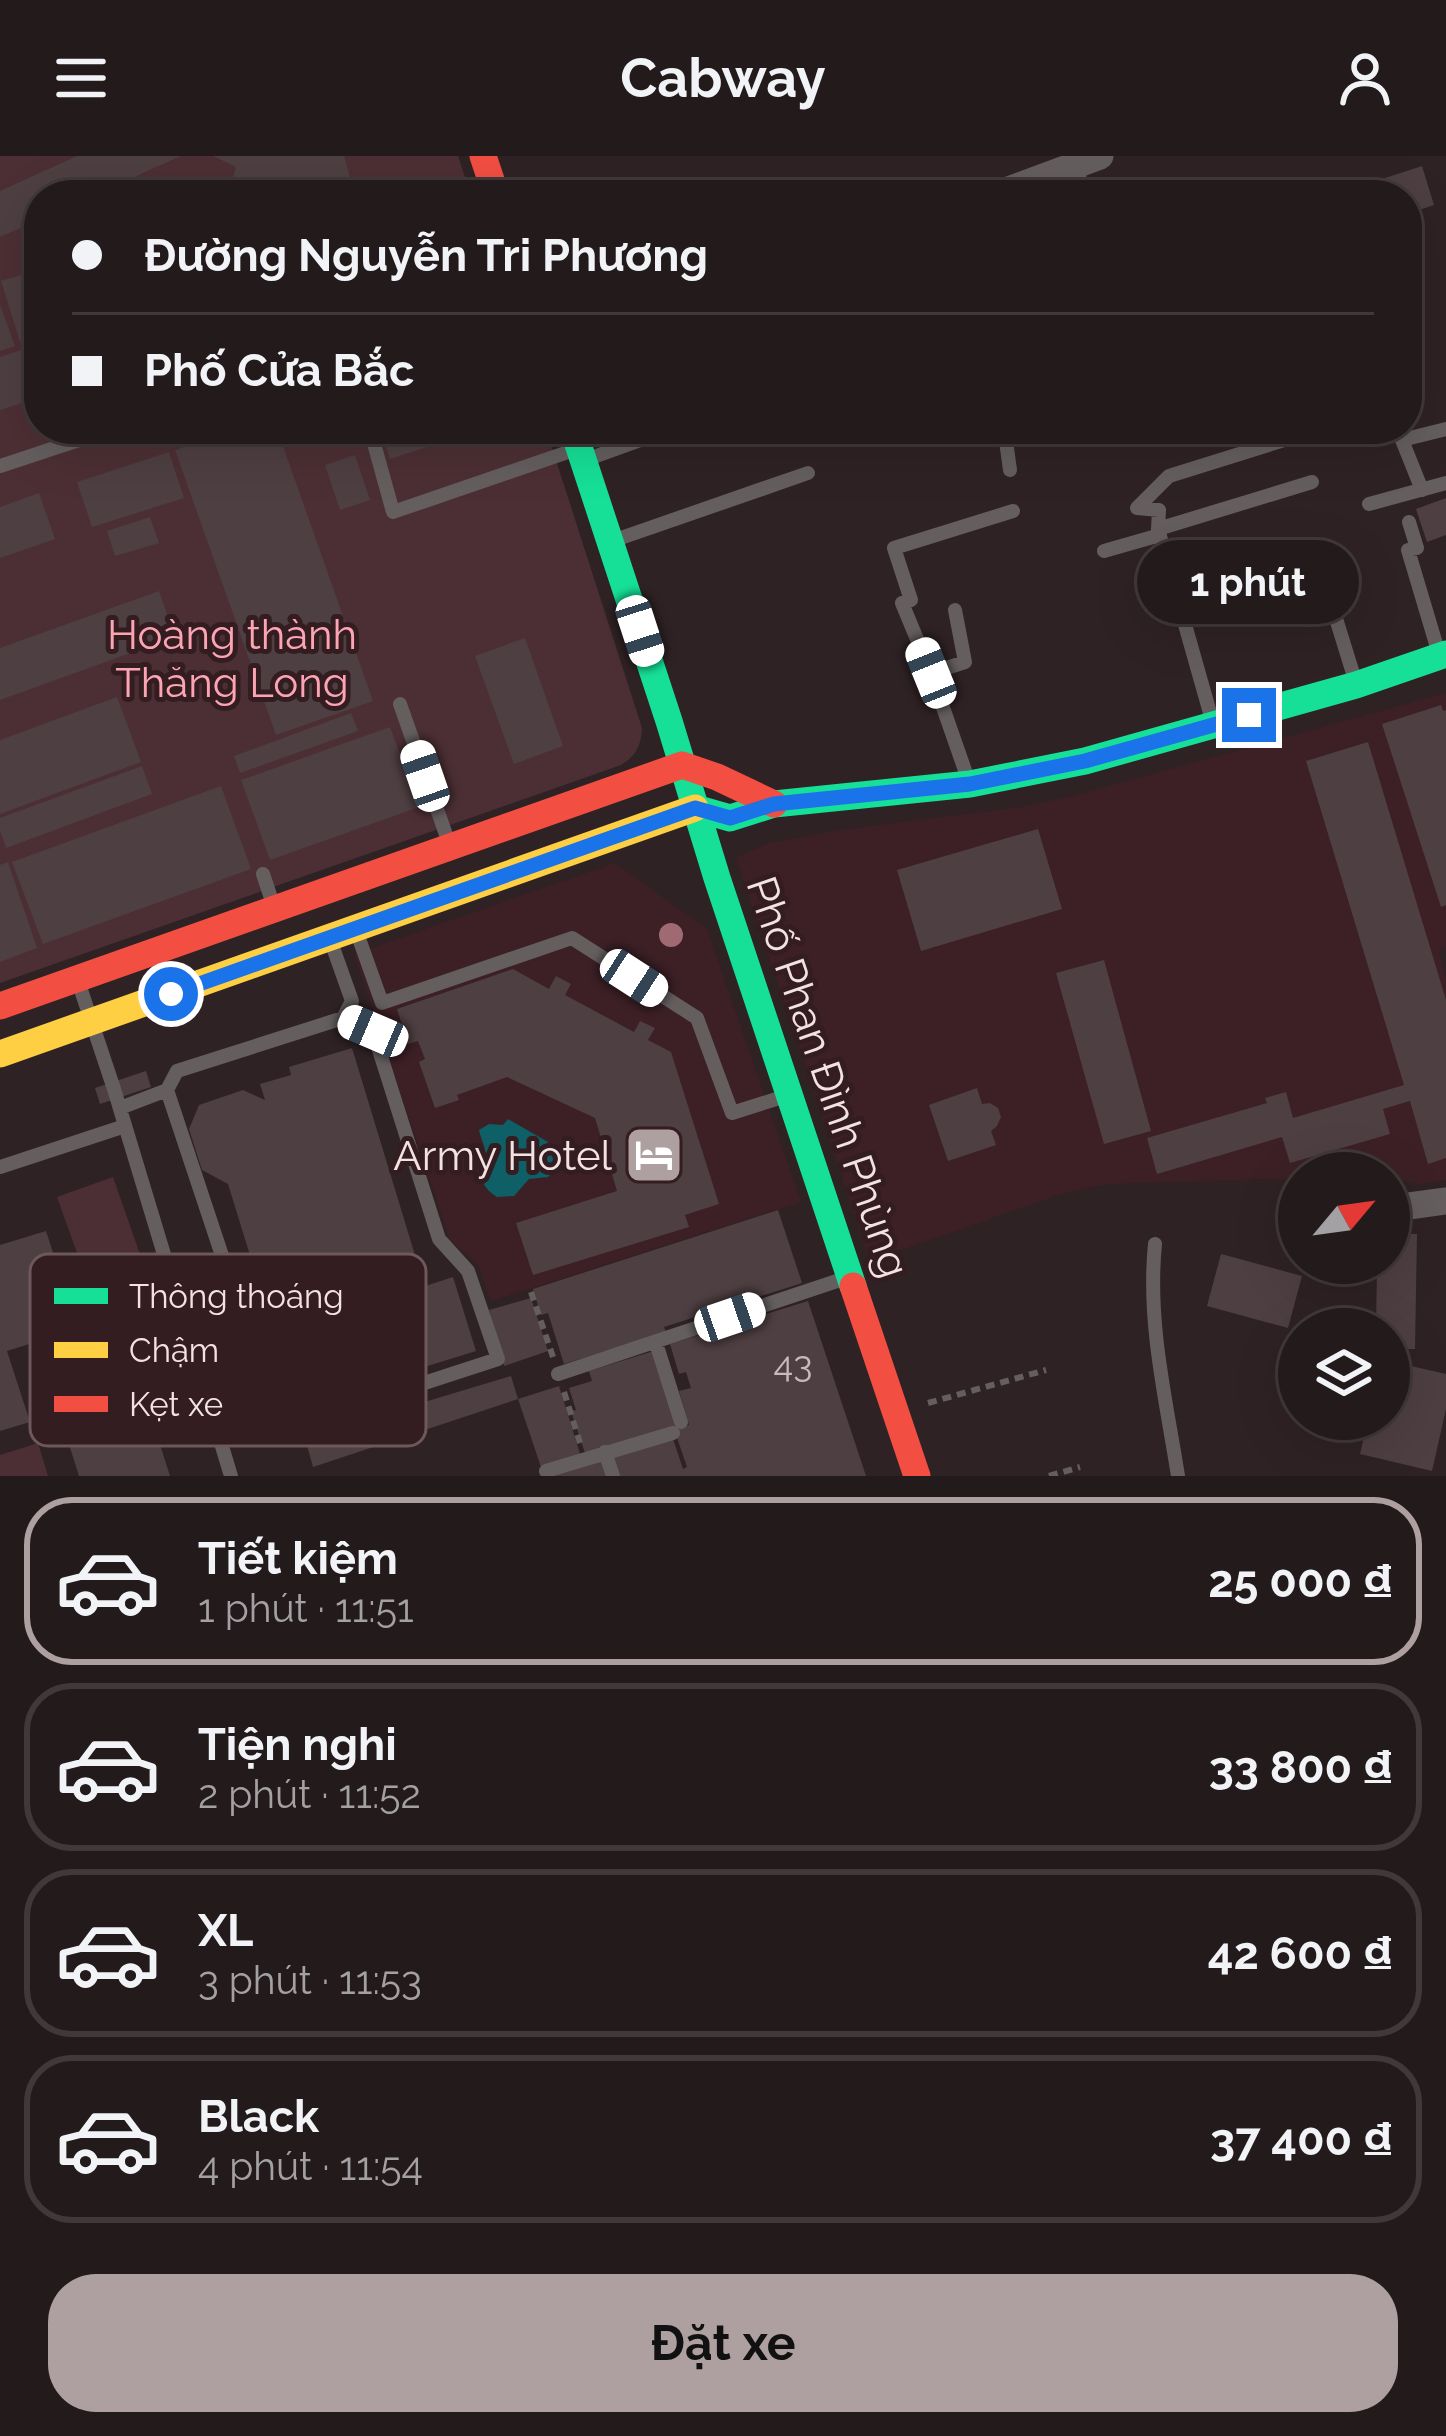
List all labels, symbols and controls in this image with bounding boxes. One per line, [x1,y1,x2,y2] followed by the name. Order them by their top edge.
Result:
[48,45,114,111] icon: menu
[1332,45,1398,111] icon: person
[620,46,826,110] text: Cabway
[144,229,708,282] text: Đường Nguyễn Tri Phương
[144,344,414,397] text: Phố Cửa Bắc
[1138,541,1360,625] callout: 1 phút
[1190,559,1306,605] text: 1 phút
[612,591,668,671] car
[107,610,357,707] park label: Hoàng thành Thăng Long
[901,633,961,713] car
[1222,688,1276,742] route end
[396,736,454,816] car
[736,870,920,1284] street label: Phố Phan Đình Phùng
[594,943,674,1013] car
[144,967,198,1021] route start
[333,1000,413,1062] car
[623,1124,685,1186] hotel icon: Army Hotel
[393,1131,613,1180] place label: Army Hotel
[1278,1152,1410,1284] north arrow
[1278,1152,1410,1440] map controls
[30,1254,426,1446] legend
[129,1277,344,1316] text: Thông thoáng
[690,1288,770,1346] car
[1278,1308,1410,1440] button: layers
[129,1331,219,1370] text: Chậm
[774,1343,812,1385] house number: 43
[129,1385,223,1424] text: Kẹt xe
[54,1527,162,1635] icon: car
[198,1532,398,1585] text: Tiết kiệm
[1208,1555,1392,1608] text: 25 000 ₫
[198,1585,414,1631] text: 1 phút · 11:51
[54,1713,162,1821] icon: car
[198,1718,397,1771] text: Tiện nghi
[1209,1741,1392,1794] text: 33 800 ₫
[198,1771,421,1817] text: 2 phút · 11:52
[54,1899,162,2007] icon: car
[198,1904,253,1957] text: XL
[1208,1927,1392,1980] text: 42 600 ₫
[198,1957,422,2003] text: 3 phút · 11:53
[54,2085,162,2193] icon: car
[198,2090,319,2143] text: Black
[1210,2113,1392,2166] text: 37 400 ₫
[198,2143,423,2189] text: 4 phút · 11:54
[48,2274,1398,2412] button: Đặt xe

